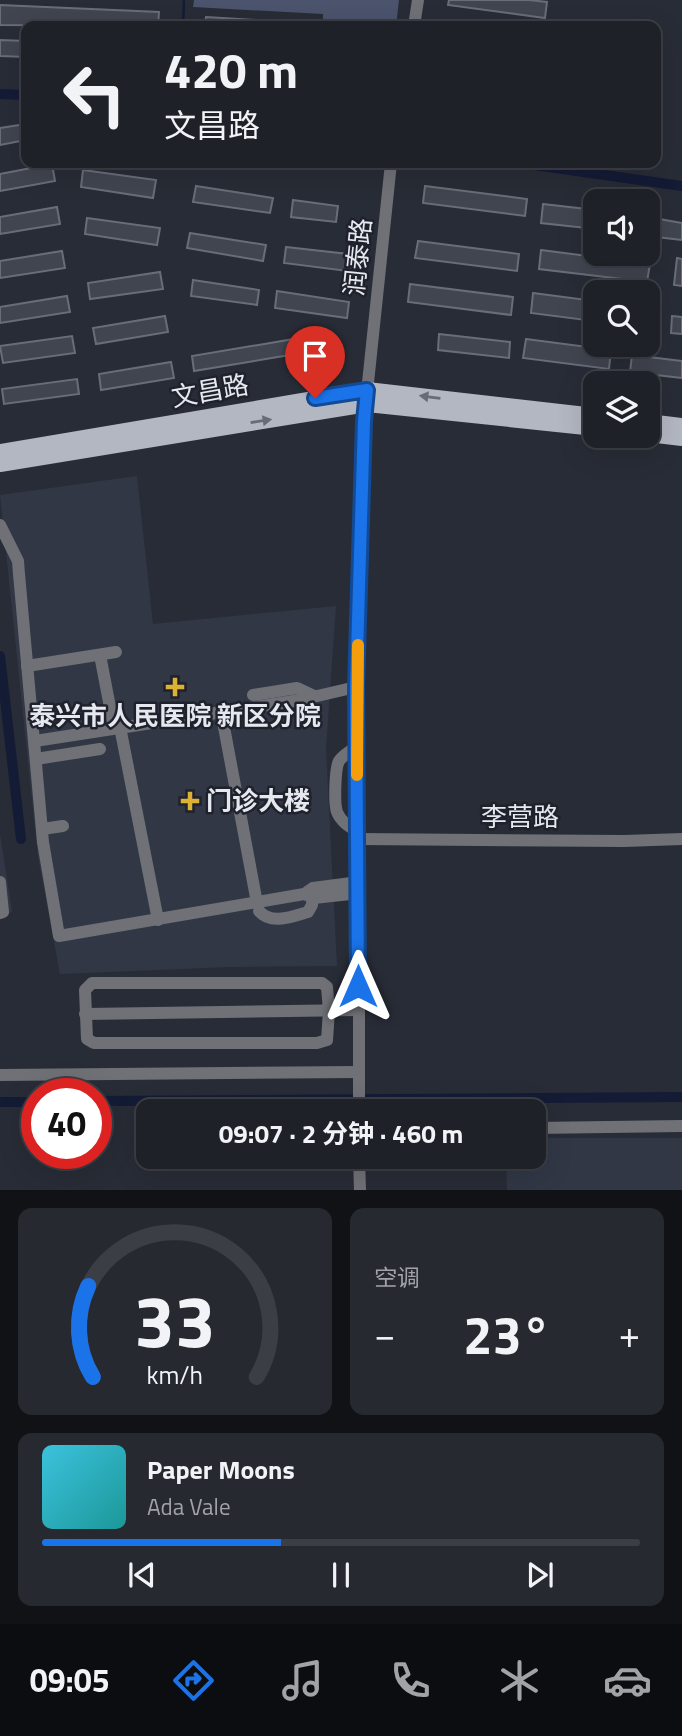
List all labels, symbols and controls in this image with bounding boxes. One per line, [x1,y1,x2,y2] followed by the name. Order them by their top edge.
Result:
[164,32,298,107] text: 420 m
[49,49,140,140] icon: left
[164,101,260,149] text: 文昌路
[583,189,660,448] map controls
[583,189,660,266] button: sound
[334,216,381,298] street label: 润泰路
[583,280,660,357] button: search
[285,326,345,398] pin
[296,337,334,375] icon: arrive
[168,365,252,416] street label: 文昌路
[583,371,660,448] button: layers
[419,391,441,402] one-way arrow
[250,415,272,426] one-way arrow
[165,677,185,697] marker: 泰兴市人民医院 新区分院
[29,696,321,735] place label: 泰兴市人民医院 新区分院
[206,781,310,820] place label: 门诊大楼
[180,791,200,811] marker: 门诊大楼
[481,797,559,836] street label: 李营路
[321,949,395,1023] position arrow
[21,1078,112,1169] speed limit sign: 40
[219,1114,463,1153] text: 09:07 · 2 分钟 · 460 m
[374,1260,420,1295] text: 空调
[134,1266,216,1376] text: 33
[463,1295,551,1374] text: 23°
[374,1305,395,1363] text: −
[619,1305,640,1363] text: +
[147,1356,203,1394] text: km/h
[147,1450,295,1489] text: Paper Moons
[147,1489,231,1524] text: Ada Vale
[123,1556,161,1594] icon: previous
[322,1556,360,1594] icon: pause
[521,1556,559,1594] icon: next
[30,1656,110,1704] text: 09:05
[169,1656,218,1705] icon: directions
[278,1656,327,1705] icon: music
[386,1656,435,1705] icon: phone
[495,1656,544,1705] icon: climate
[603,1656,652,1705] icon: car

